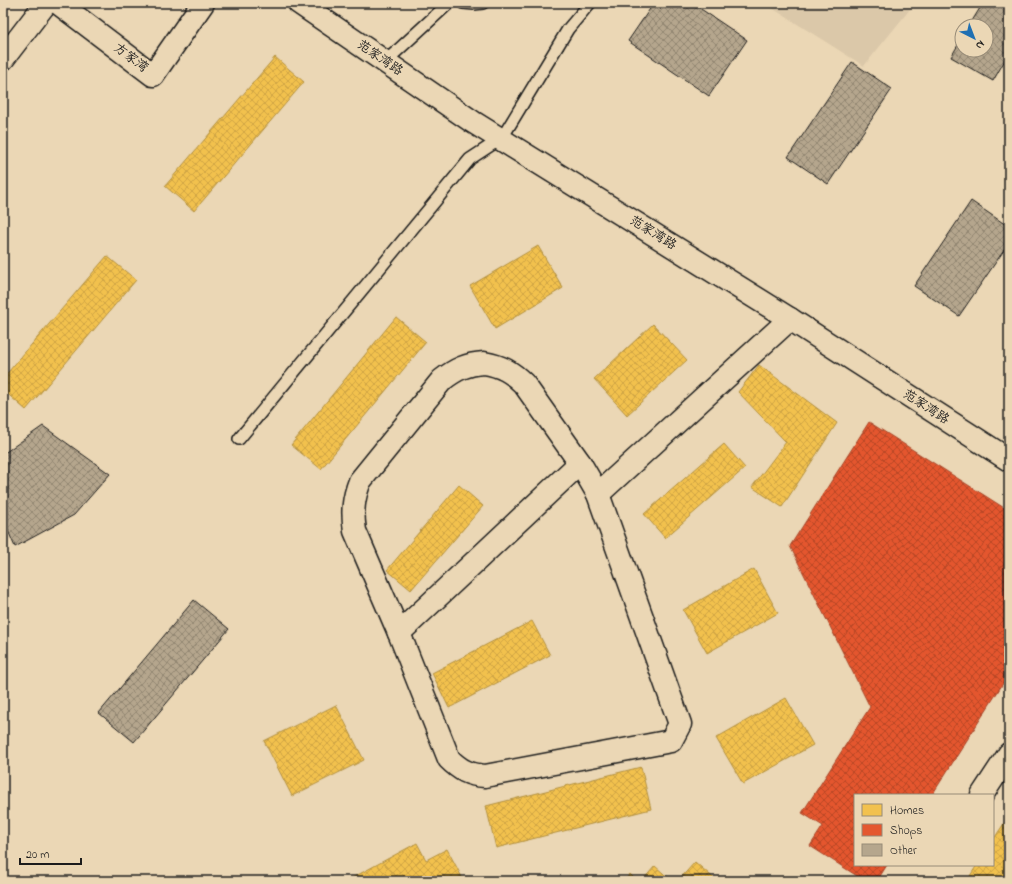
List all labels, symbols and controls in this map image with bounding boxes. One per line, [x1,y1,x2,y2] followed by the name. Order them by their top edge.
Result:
[954,18,994,58] north arrow
[353,36,407,80] street label: 范家湾路
[972,36,988,53] text: N
[110,39,152,77] street label: 方家湾
[626,211,680,255] street label: 范家湾路
[899,385,953,429] street label: 范家湾路
[854,794,994,866] legend
[890,802,924,820] text: Homes
[890,822,922,840] text: Shops
[20,840,81,866] scale bar
[890,842,917,860] text: Other
[26,846,49,864] text: 20 m

